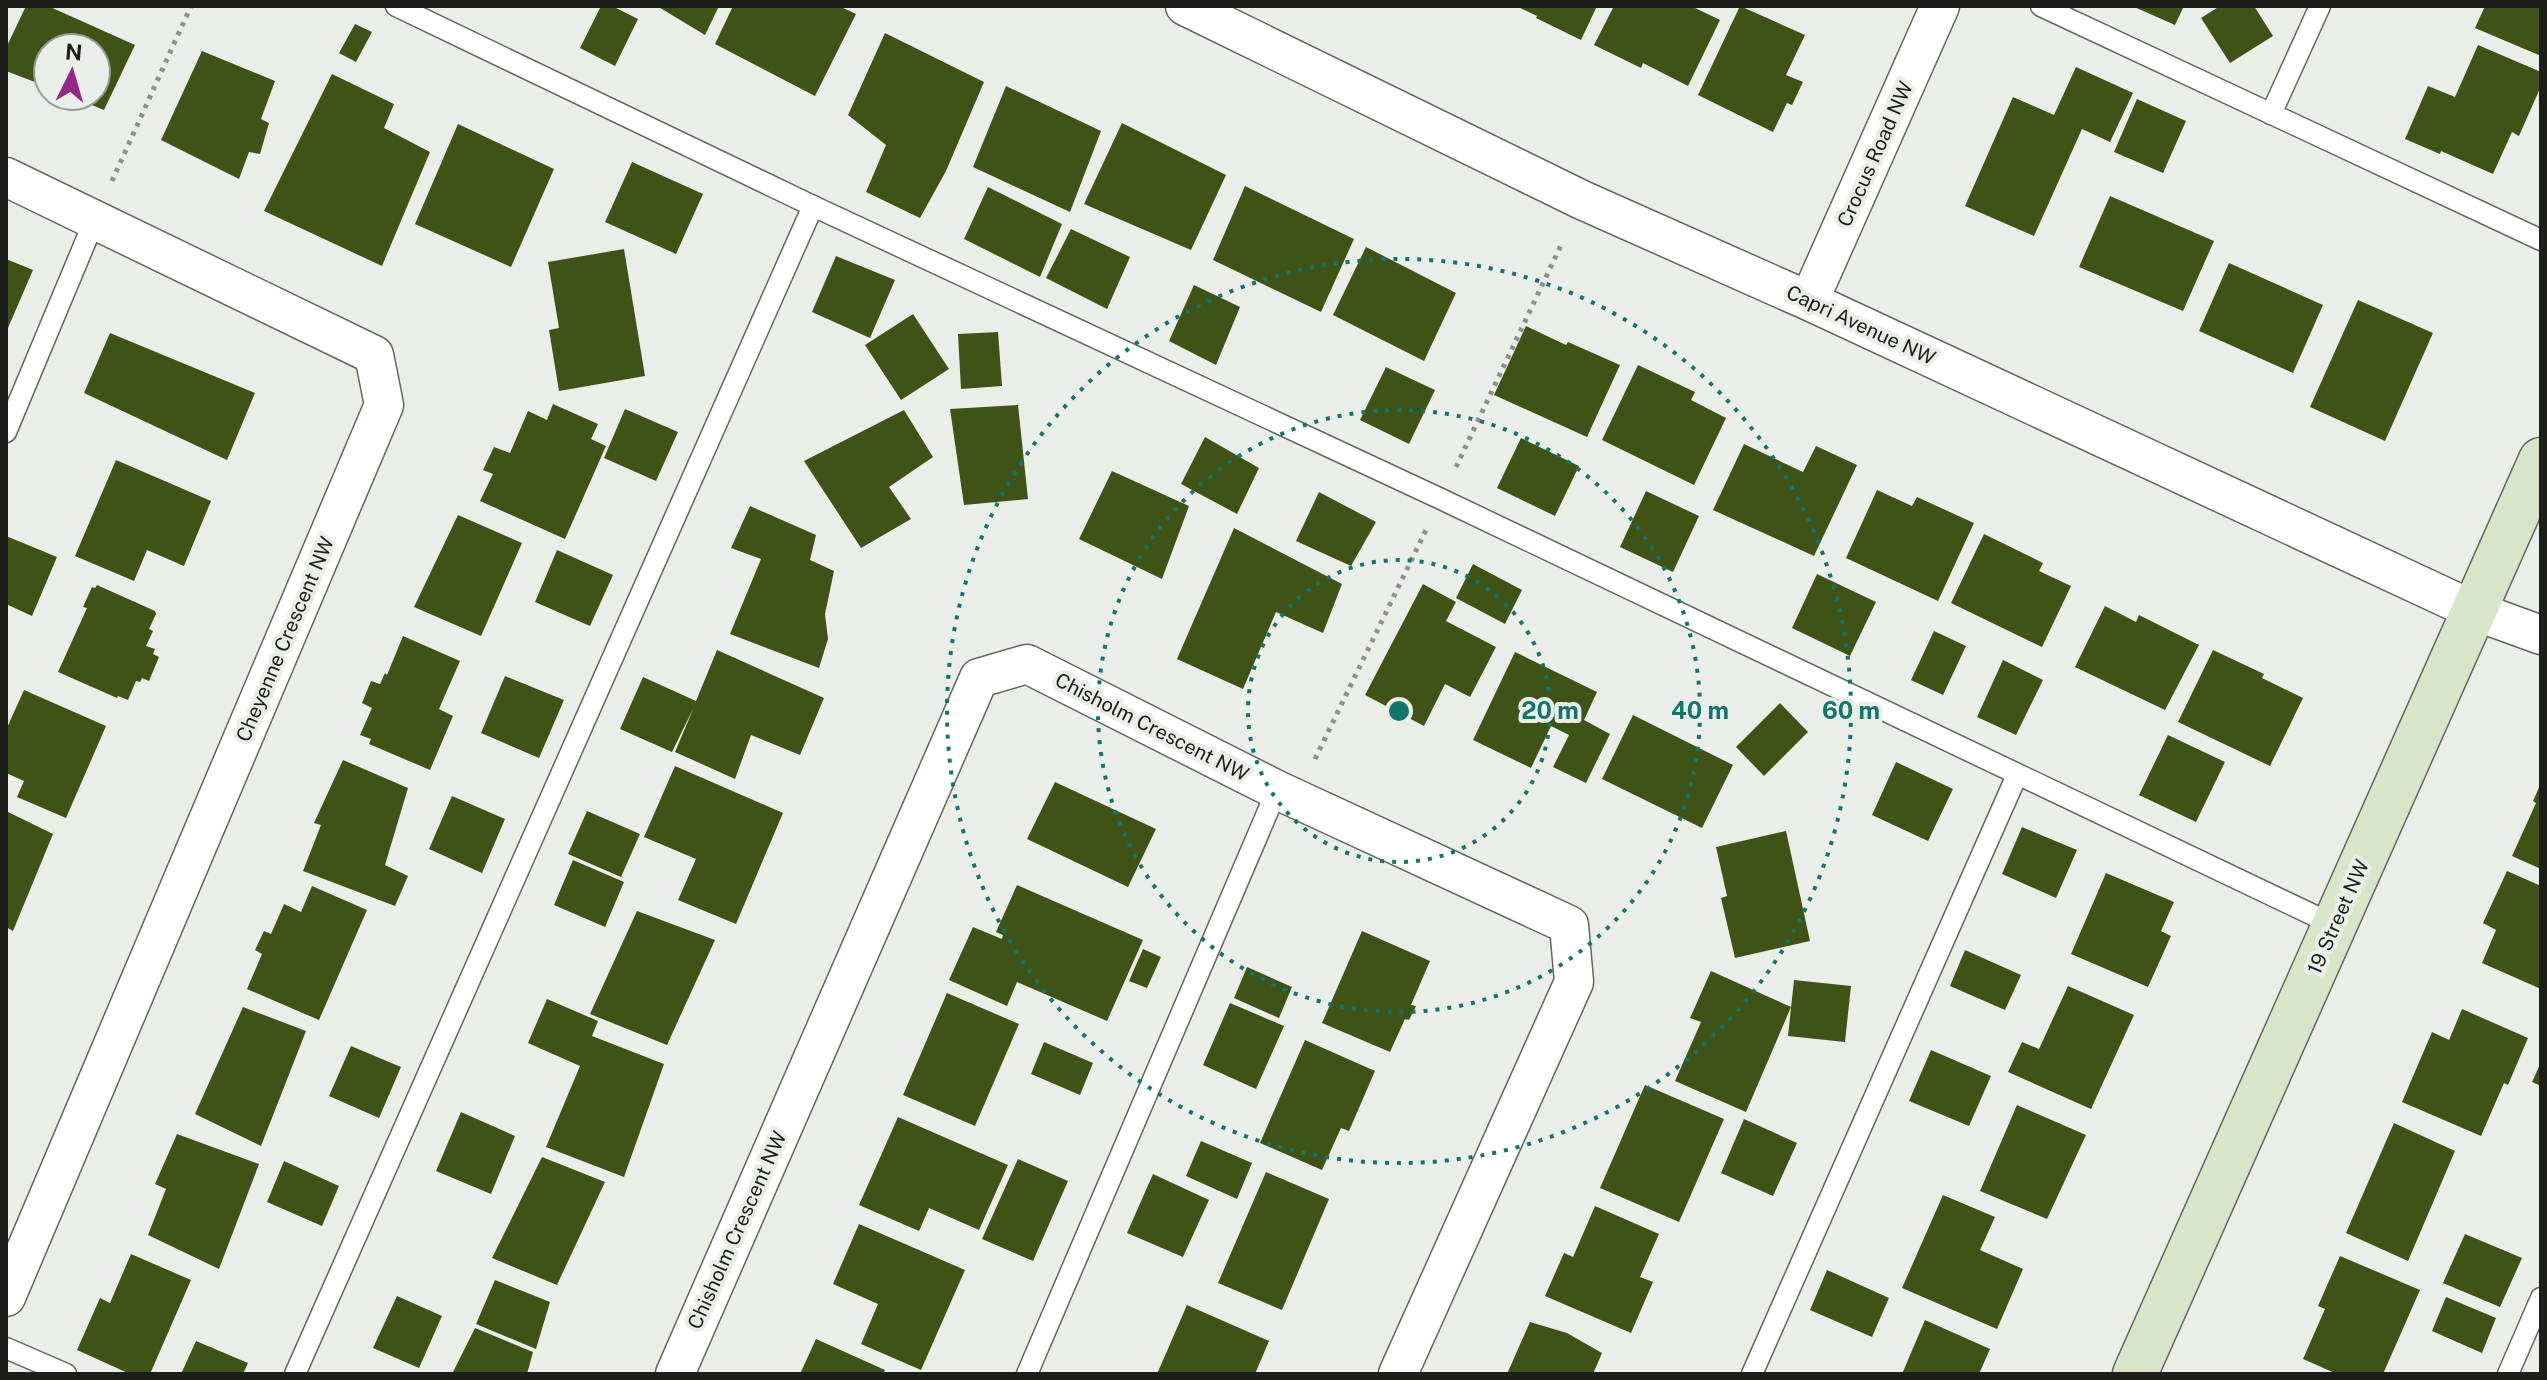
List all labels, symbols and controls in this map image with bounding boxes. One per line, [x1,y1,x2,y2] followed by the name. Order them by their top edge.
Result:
[32,32,112,112] north arrow
[64,38,83,66] text: N
[1832,78,1918,230] street label: Crocus Road NW
[1783,280,1939,370] street label: Capri Avenue NW
[231,533,339,745] street label: Cheyenne Crescent NW
[1051,668,1253,786] street label: Chisholm Crescent NW
[1521,696,1579,724] text: 20 m
[1671,696,1729,724] text: 40 m
[1822,696,1880,724] text: 60 m
[1385,697,1413,725] centre of rings
[2302,856,2374,978] street label: 19 Street NW
[682,1127,792,1333] street label: Chisholm Crescent NW

